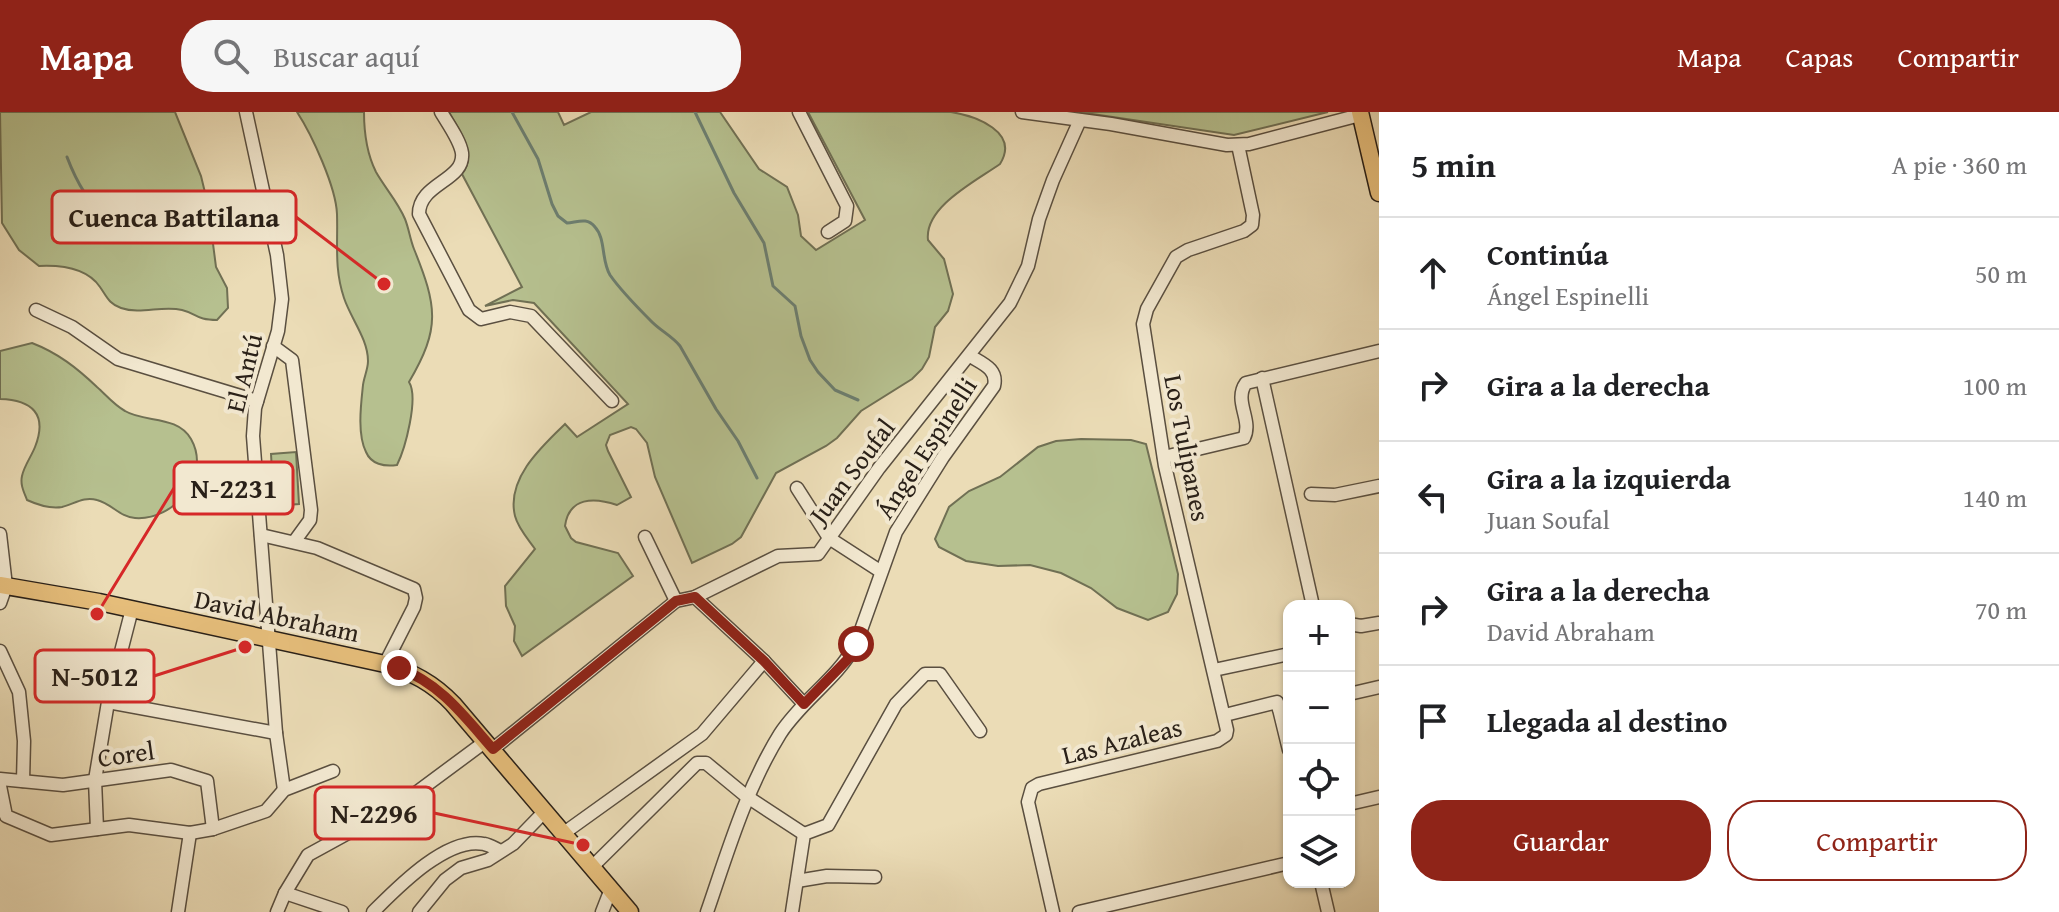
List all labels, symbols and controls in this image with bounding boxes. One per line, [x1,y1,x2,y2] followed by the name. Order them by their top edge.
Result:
[181,20,741,92] search box
[40,28,133,84] text: Mapa
[209,34,253,78] icon: search
[273,34,420,78] text: Buscar aquí
[1677,36,1742,77] text: Mapa
[1786,36,1853,77] text: Capas
[1897,36,2019,77] text: Compartir
[1411,140,1496,189] text: 5 min
[1892,145,2027,184] text: A pie · 360 m
[52,191,296,243] callout: Cuenca Battilana
[68,196,280,237] text: Cuenca Battilana
[1487,232,1609,276] text: Continúa
[1411,251,1455,295] icon: ahead
[1975,254,2027,293] text: 50 m
[1487,276,1649,315] text: Ángel Espinelli
[215,329,272,416] street label: El Antú
[1411,363,1455,407] icon: right
[1487,363,1710,407] text: Gira a la derecha
[1962,366,2027,405] text: 100 m
[865,369,986,526] street label: Ángel Espinelli
[1154,371,1221,525] street label: Los Tulipanes
[797,410,904,534] street label: Juan Soufal
[1487,456,1731,500] text: Gira a la izquierda
[174,462,293,514] callout: N-2231
[191,467,277,508] text: N-2231
[1411,475,1455,519] icon: left
[1962,478,2027,517] text: 140 m
[1487,500,1610,539] text: Juan Soufal
[1487,568,1710,612] text: Gira a la derecha
[191,579,363,652] street label: David Abraham
[1411,587,1455,631] icon: right
[1975,590,2027,629] text: 70 m
[1283,600,1355,888] map controls
[1283,600,1355,672] button: +
[1487,612,1655,651] text: David Abraham
[838,626,874,662] route start
[35,650,154,702] callout: N-5012
[381,650,417,686] route end
[52,655,138,696] text: N-5012
[1283,672,1355,744] button: −
[1411,699,1455,743] icon: arrive
[1487,699,1728,743] text: Llegada al destino
[1058,707,1186,774] street label: Las Azaleas
[95,730,157,777] street label: Corel
[1283,744,1355,816] button: locate
[315,787,434,839] callout: N-2296
[331,792,417,833] text: N-2296
[1411,800,1711,881] button: Guardar
[1727,800,2027,881] button: Compartir
[1283,816,1355,888] button: layers

